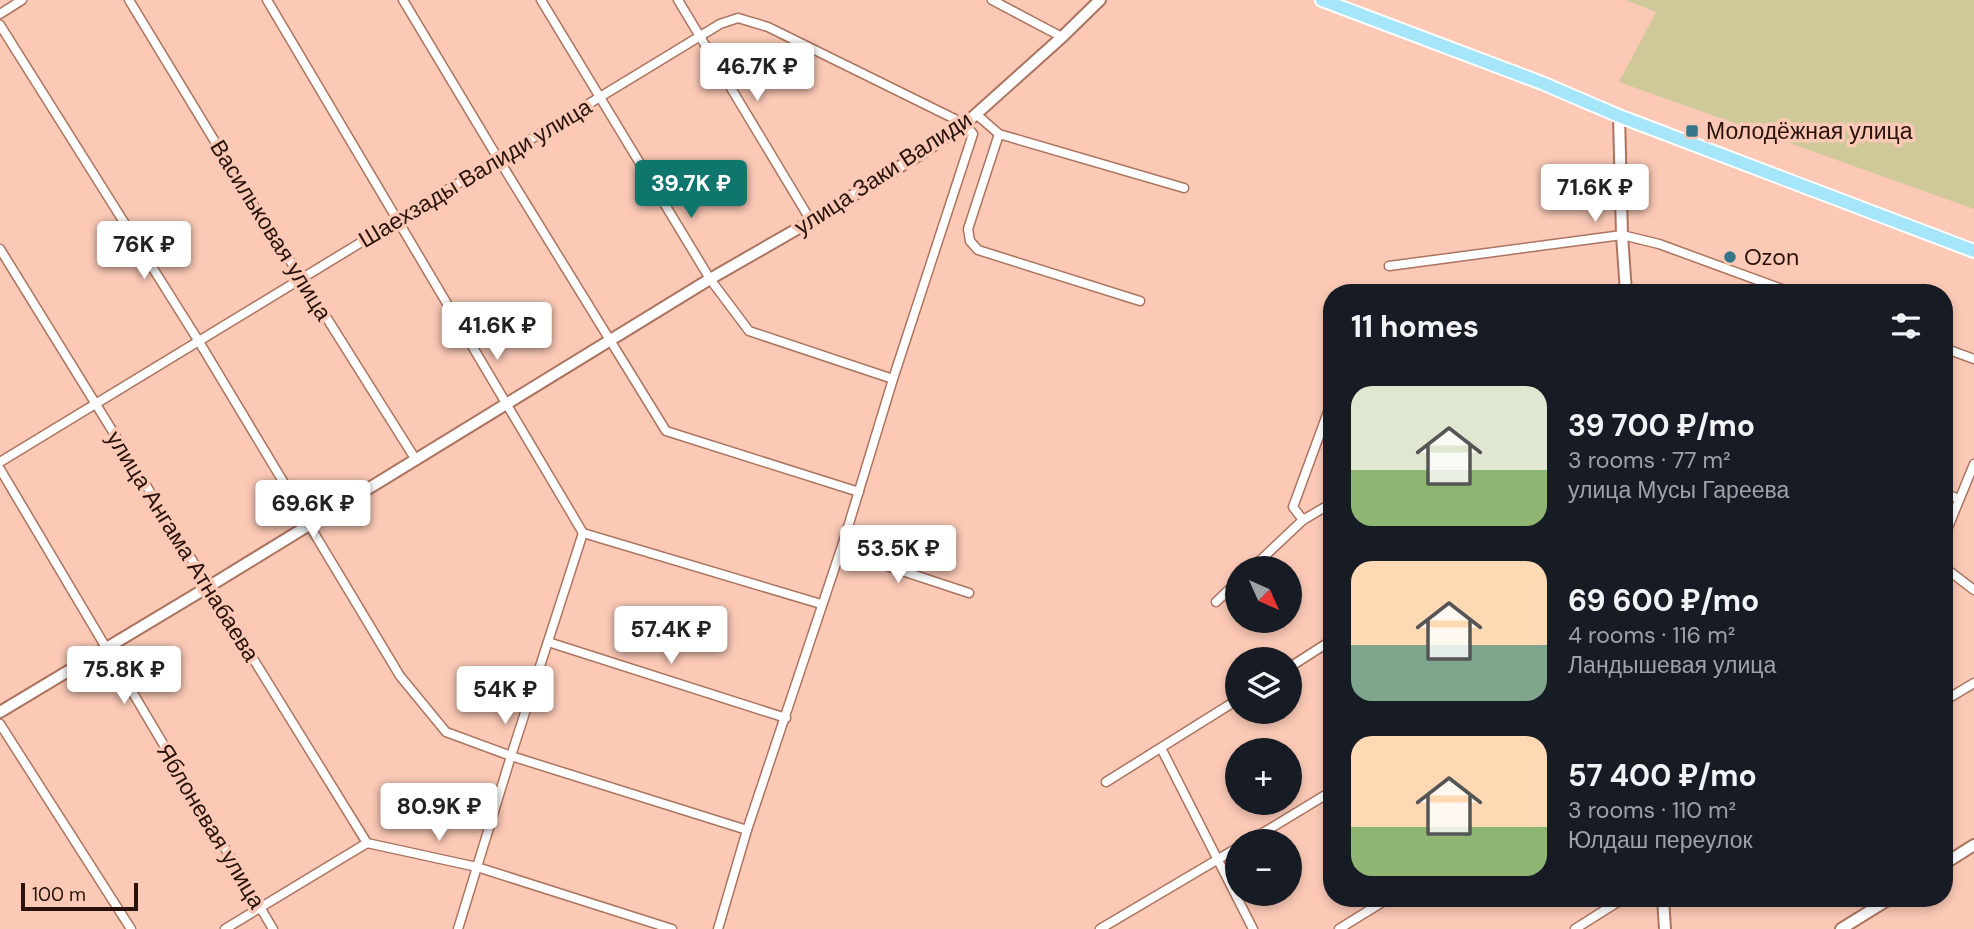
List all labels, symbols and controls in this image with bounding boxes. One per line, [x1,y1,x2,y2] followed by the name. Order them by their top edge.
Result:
[692,43,822,103] pin: 46.7K ₽
[716,51,798,81] text: 46.7K ₽
[353,91,597,255] street label: Шаехзады Валиди улица
[789,104,977,242] street label: улица Заки Валиди
[1706,116,1913,146] place label: Молодёжная улица
[1684,123,1700,139] marker: Молодёжная улица
[203,134,339,326] street label: Васильковая улица
[626,160,756,220] pin: 39.7K ₽
[1530,164,1660,224] pin: 71.6K ₽
[651,168,731,198] text: 39.7K ₽
[1557,172,1633,202] text: 71.6K ₽
[95,222,193,281] pin: 76K ₽
[113,229,175,259] text: 76K ₽
[1744,242,1799,272] place label: Ozon
[1722,249,1738,265] marker: Ozon
[432,302,562,362] pin: 41.6K ₽
[1351,307,1479,346] text: 11 homes
[1887,307,1925,345] icon: filters
[458,310,536,340] text: 41.6K ₽
[1568,406,1755,445] text: 39 700 ₽/mo
[1407,414,1491,498] icon: home
[100,425,266,667] street label: улица Ангама Атнабаева
[1568,445,1731,475] text: 3 rooms · 77 m²
[1568,475,1789,505] text: улица Мусы Гареева
[248,480,378,540] pin: 69.6K ₽
[271,488,355,518] text: 69.6K ₽
[833,526,963,585] pin: 53.5K ₽
[856,533,940,563] text: 53.5K ₽
[1225,556,1302,634] north arrow
[1225,556,1302,906] map controls
[1568,581,1759,620] text: 69 600 ₽/mo
[1407,589,1491,673] icon: home
[606,606,736,666] pin: 57.4K ₽
[630,614,712,644] text: 57.4K ₽
[1568,620,1735,650] text: 4 rooms · 116 m²
[59,646,189,706] pin: 75.8K ₽
[1225,647,1302,724] button: layers
[1568,650,1776,680] text: Ландышевая улица
[83,654,165,684] text: 75.8K ₽
[456,666,554,726] pin: 54K ₽
[473,674,537,704] text: 54K ₽
[150,738,272,914] street label: Яблоневая улица
[1225,738,1302,815] button: +
[1568,756,1757,795] text: 57 400 ₽/mo
[1407,764,1491,848] icon: home
[374,784,504,843] pin: 80.9K ₽
[396,791,482,821] text: 80.9K ₽
[1568,795,1736,825] text: 3 rooms · 110 m²
[1568,825,1753,855] text: Юлдаш переулок
[1225,829,1302,906] button: −
[21,880,138,912] scale bar
[32,882,86,907] text: 100 m

